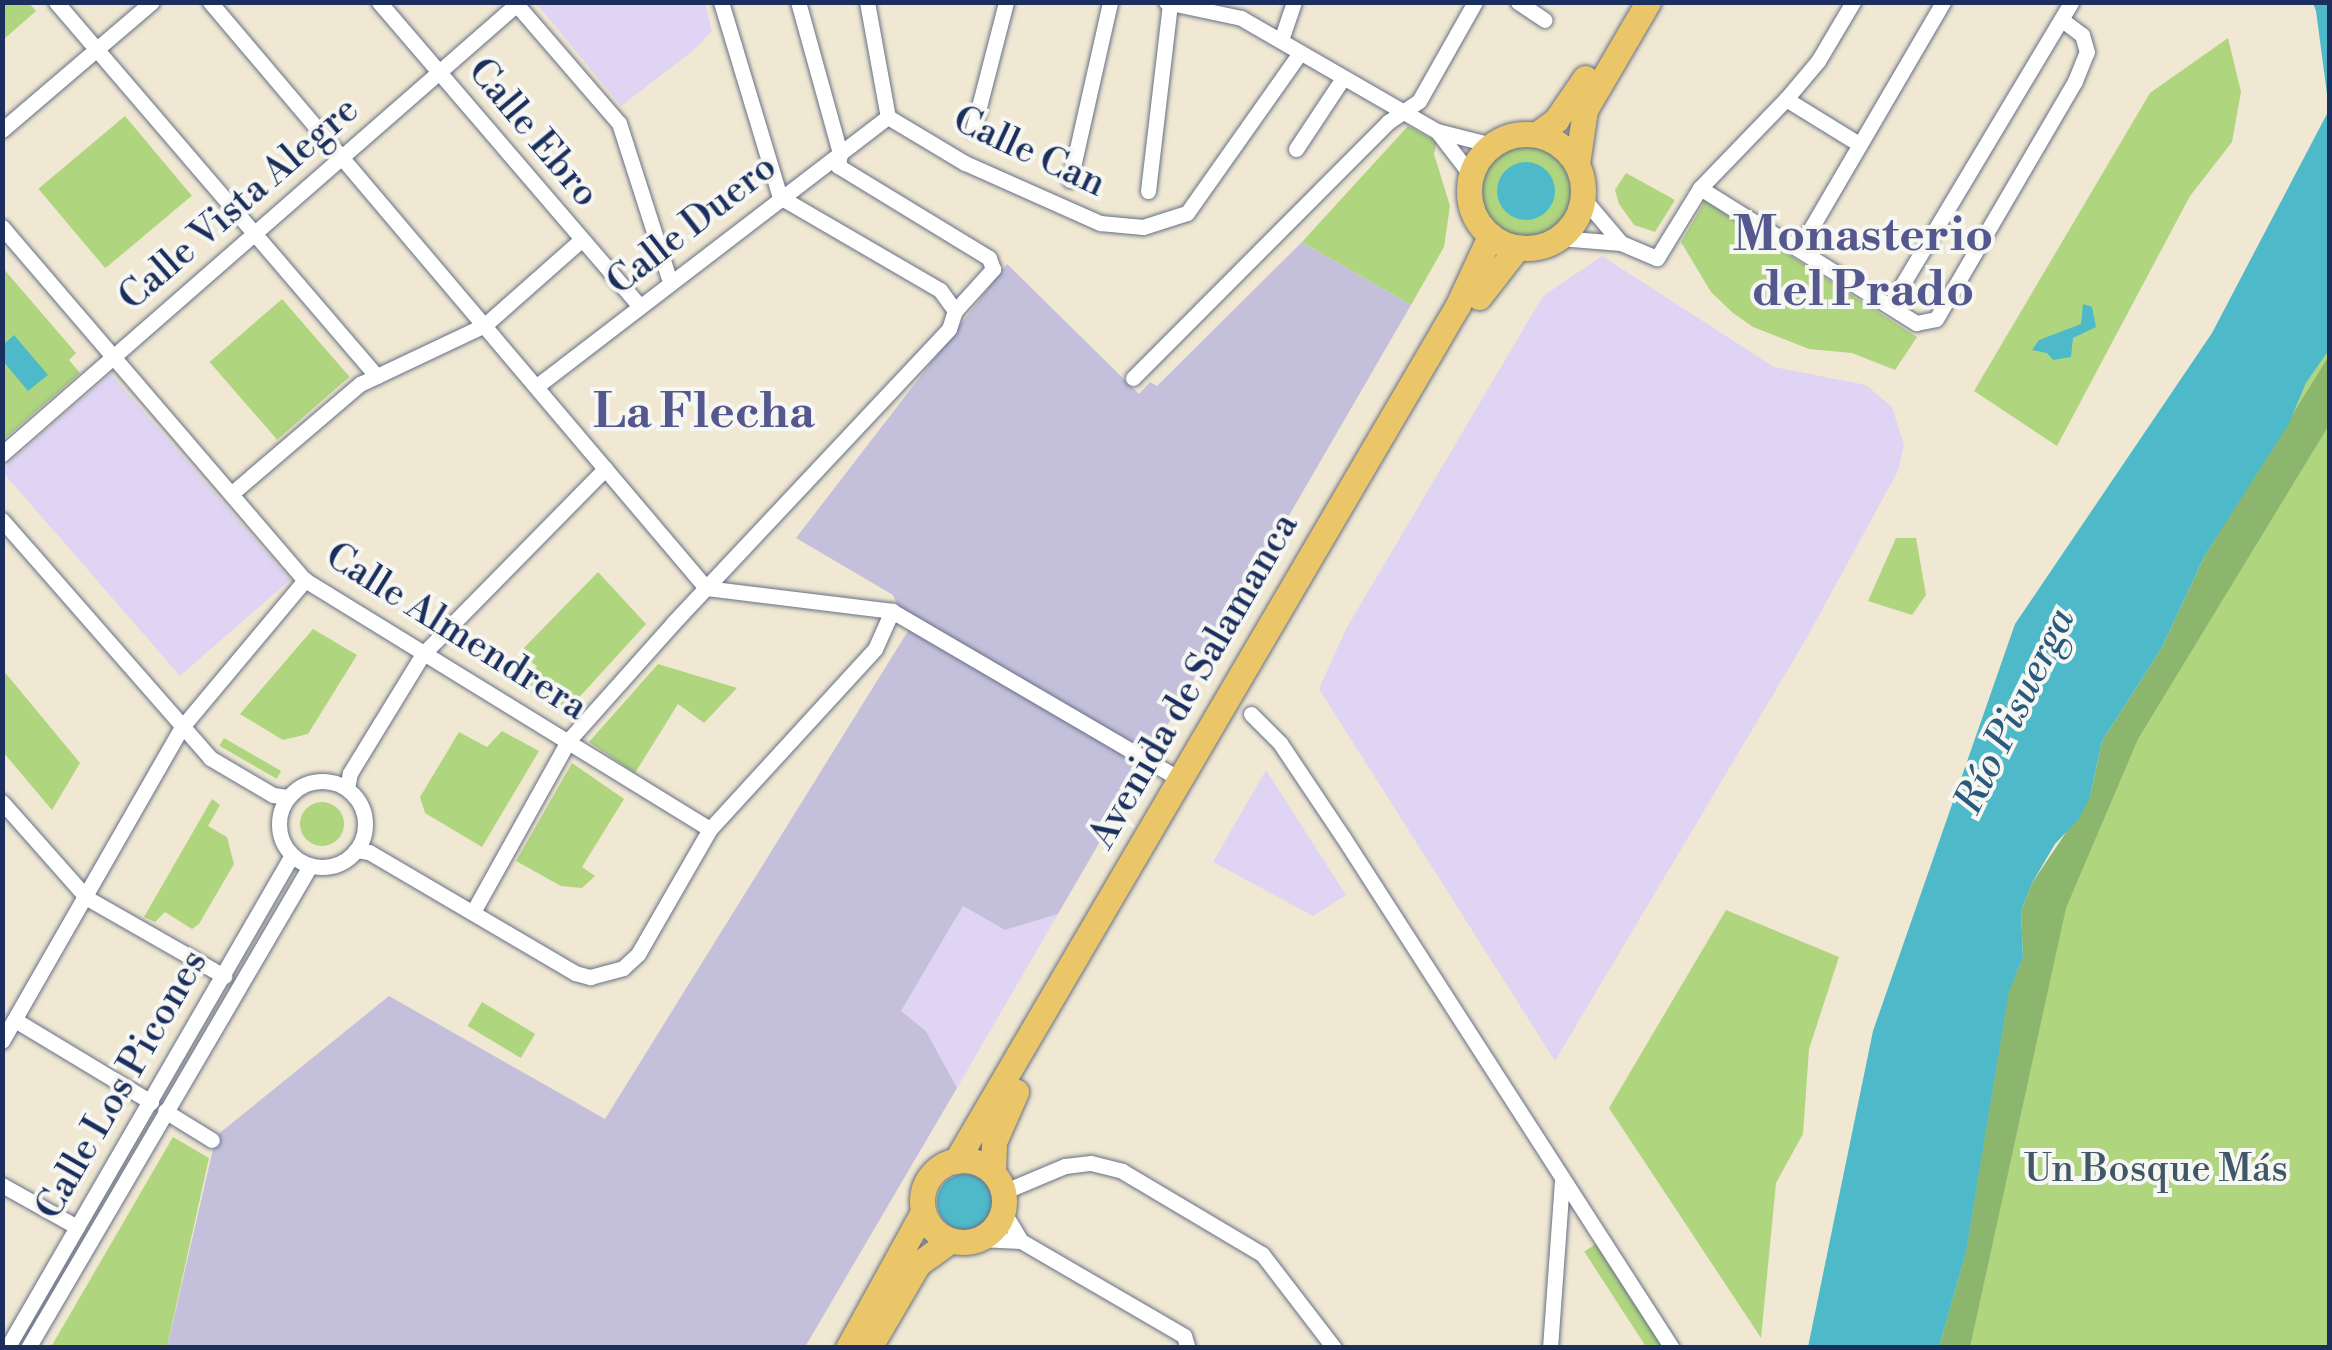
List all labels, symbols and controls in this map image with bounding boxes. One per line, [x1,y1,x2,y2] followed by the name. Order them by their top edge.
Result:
[458,49,608,217] street label: Calle Ebro
[110,87,368,321] street label: Calle Vista Alegre
[946,97,1112,207] street label: Calle Can
[598,145,786,305] street label: Calle Duero
[1733,207,1993,320] district label: Monasterio del Prado
[593,385,815,443] district label: La Flecha
[1079,505,1309,857] street label: Avenida de Salamanca
[317,533,595,731] street label: Calle Almendrera
[1945,601,2085,821] water label: Río Pisuerga
[26,942,218,1228] street label: Calle Los Picones
[2024,1147,2288,1193] park label: Un Bosque Más

